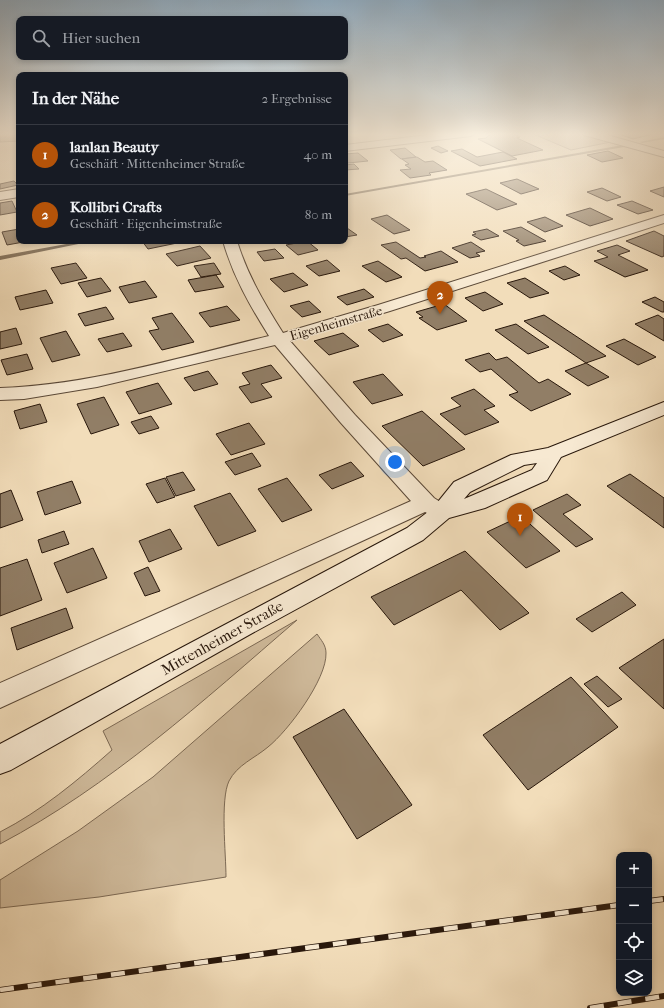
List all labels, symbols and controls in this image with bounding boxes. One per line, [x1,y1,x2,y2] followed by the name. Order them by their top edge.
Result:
[16,16,348,60] search box
[30,27,52,49] icon: search
[62,29,140,47] text: Hier suchen
[32,88,119,108] text: In der Nähe
[262,91,332,106] text: 2 Ergebnisse
[70,138,159,156] text: lanlan Beauty
[43,147,47,162] text: 1
[304,147,332,162] text: 40 m
[70,156,245,171] text: Geschäft · Mittenheimer Straße
[70,198,162,216] text: Kollibri Crafts
[42,207,48,222] text: 2
[305,207,332,222] text: 80 m
[70,216,222,231] text: Geschäft · Eigenheimstraße
[427,281,453,314] pin: 2
[288,302,385,343] street label: Eigenheimstraße
[385,452,405,472] your location
[507,503,533,536] pin: 1
[158,597,287,679] street label: Mittenheimer Straße
[616,852,652,996] map controls
[616,852,652,888] button: +
[616,888,652,924] button: −
[616,924,652,960] button: locate
[616,960,652,996] button: layers

